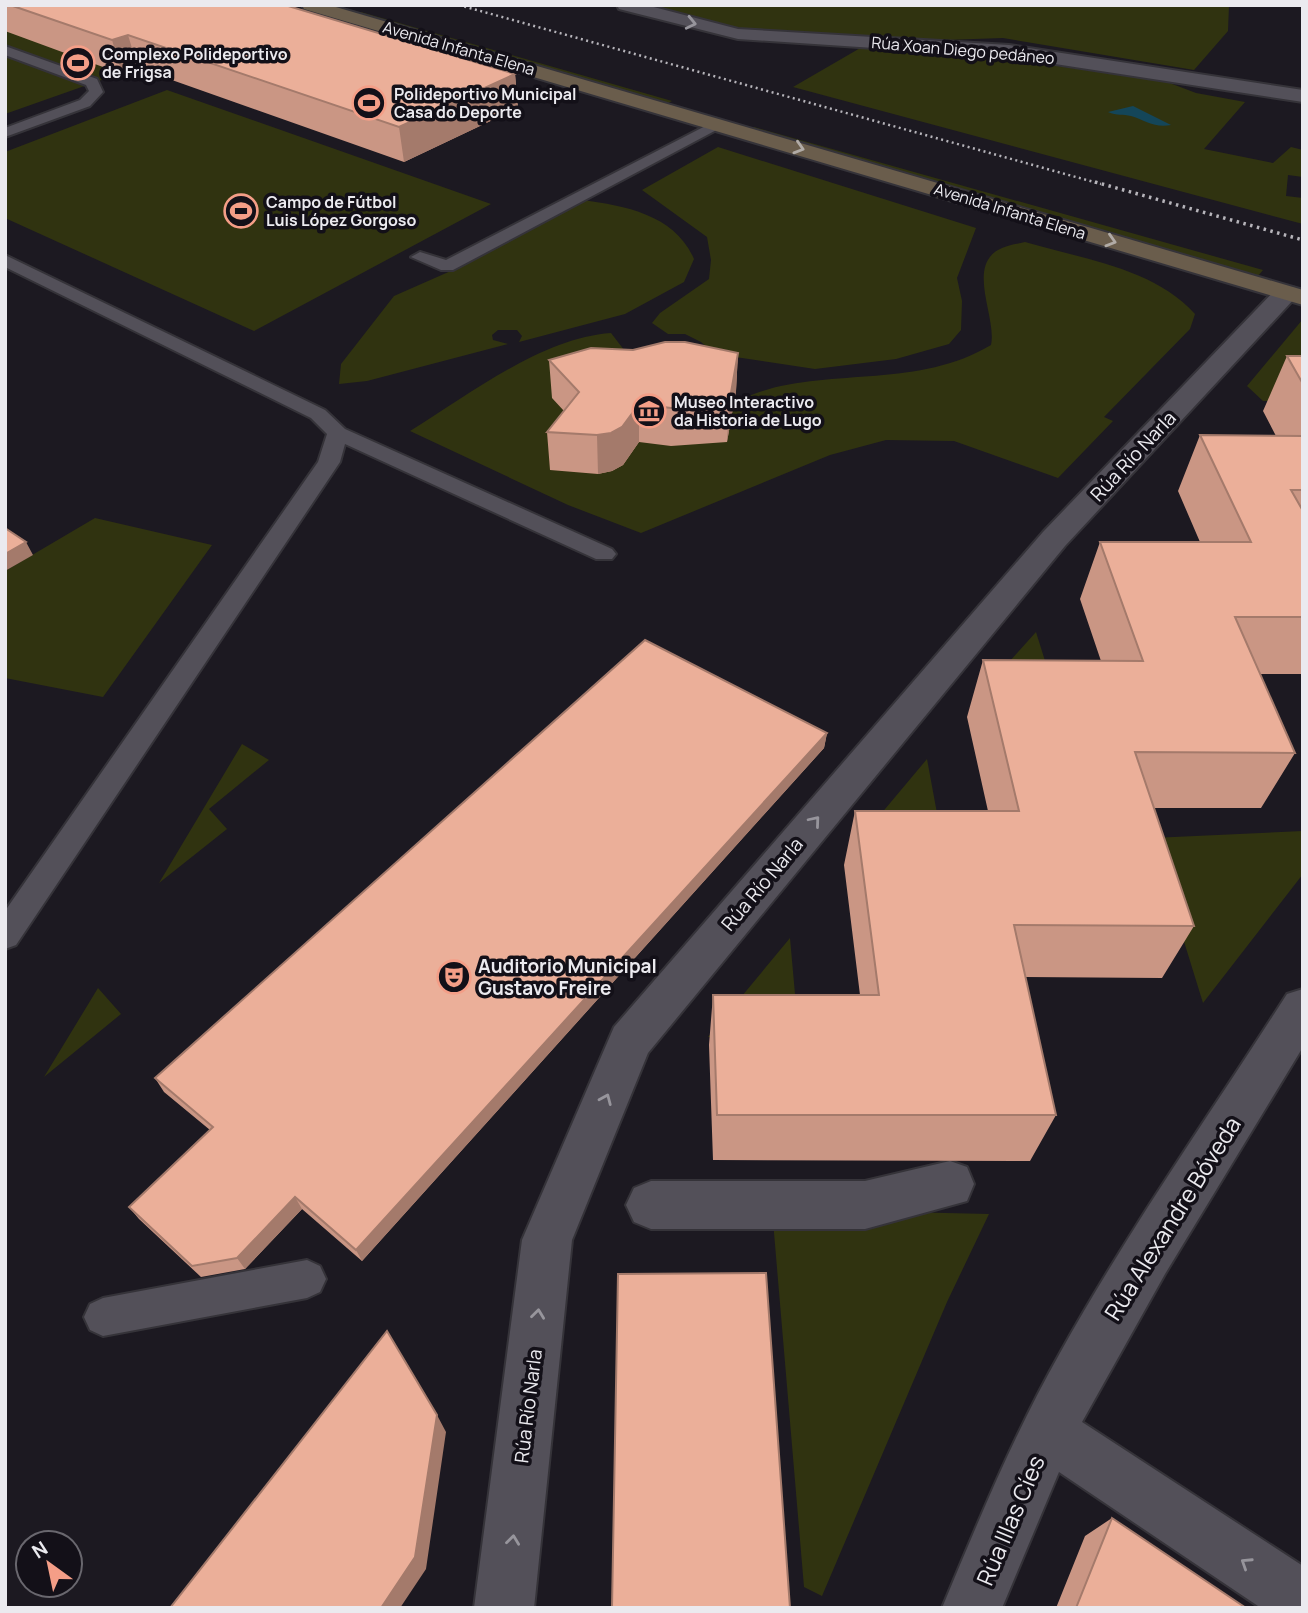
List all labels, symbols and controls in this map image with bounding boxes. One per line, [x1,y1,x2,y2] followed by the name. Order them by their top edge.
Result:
[685,15,697,30] one-way arrow
[380,16,538,80] street label: Avenida Infanta Elena
[871,31,1055,69] street label: Rúa Xoan Diego pedáneo
[102,43,288,83] place label: Complexo Polideportivo de Frigsa
[59,44,97,82] sports icon: Complexo Polideportivo de Frigsa
[394,83,577,123] place label: Polideportivo Municipal Casa do Deporte
[350,84,388,122] sports icon: Polideportivo Municipal Casa do Deporte
[793,140,805,155] one-way arrow
[932,178,1088,244] street label: Avenida Infanta Elena
[266,191,416,231] place label: Campo de Fútbol Luis López Gorgoso
[222,192,260,230] sports icon: Campo de Fútbol Luis López Gorgoso
[1105,232,1117,247] one-way arrow
[674,391,822,431] place label: Museo Interactivo da Historia de Lugo
[630,392,668,430] museum icon: Museo Interactivo da Historia de Lugo
[1084,405,1182,507] street label: Rúa Río Narla
[807,817,819,830] one-way arrow
[715,832,809,936] street label: Rúa Río Narla
[478,953,657,1001] place label: Auditorio Municipal Gustavo Freire
[435,958,473,996] theatre icon: Auditorio Municipal Gustavo Freire
[597,1093,611,1105] one-way arrow
[1096,1110,1248,1326] street label: Rúa Alexandre Bóveda
[531,1308,546,1320] one-way arrow
[508,1348,548,1464] street label: Rúa Río Narla
[968,1450,1052,1590] street label: Rúa Illas Cíes
[14,1529,84,1599] north arrow
[505,1534,520,1546] one-way arrow
[27,1535,53,1564] text: N
[1241,1559,1254,1572] one-way arrow

